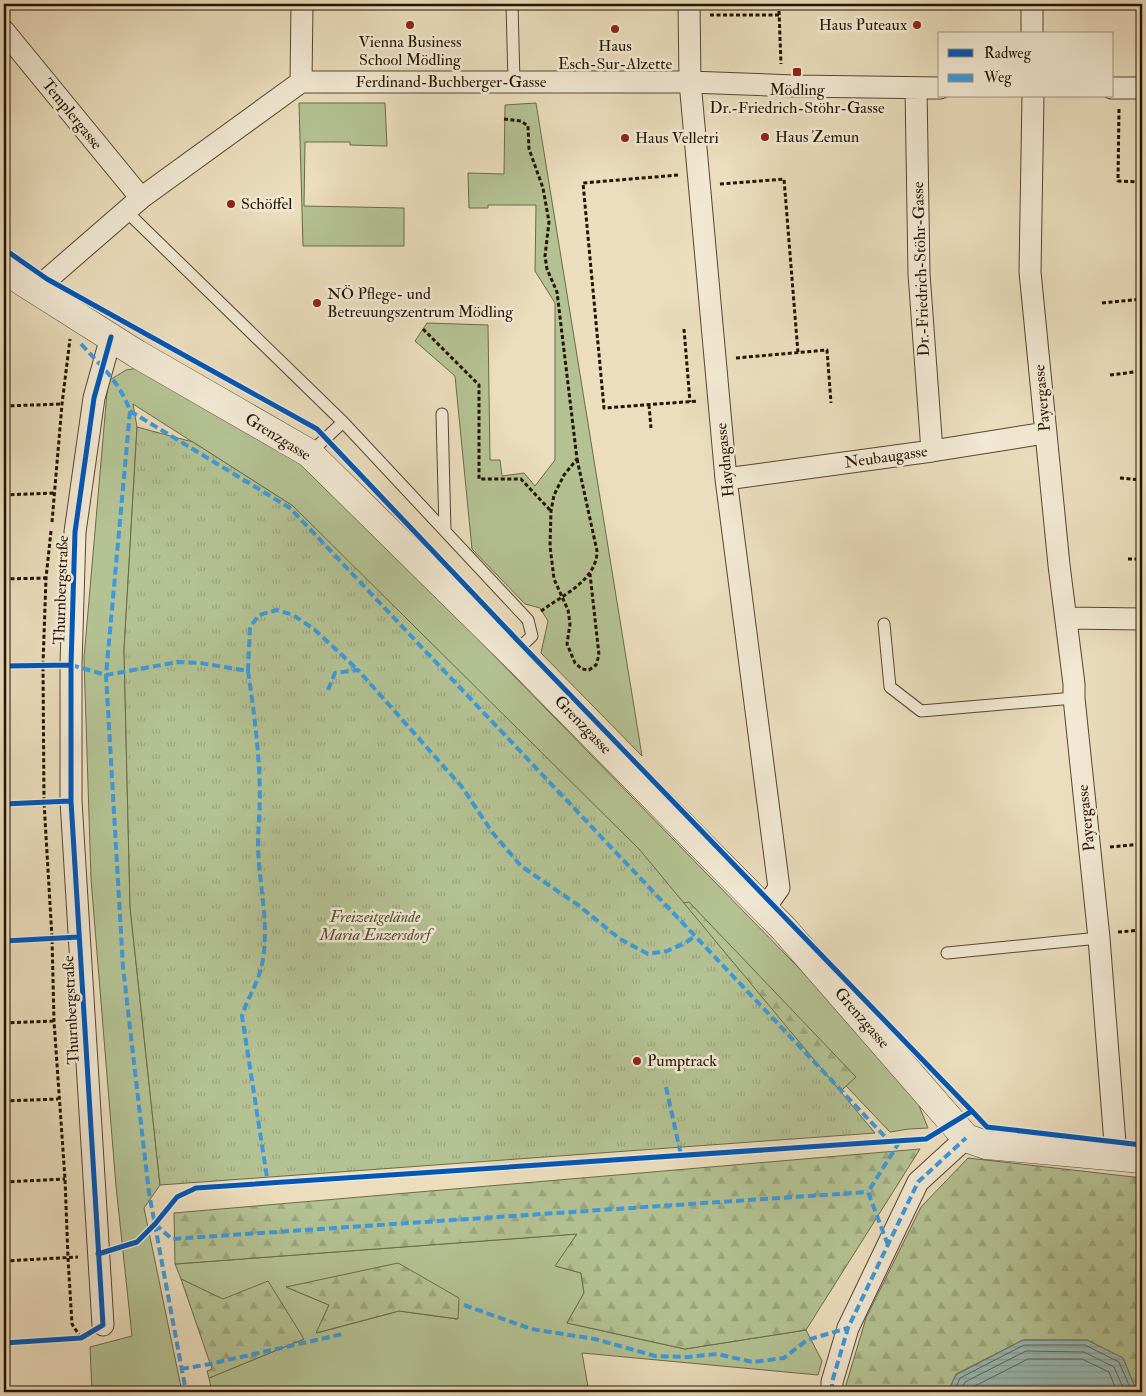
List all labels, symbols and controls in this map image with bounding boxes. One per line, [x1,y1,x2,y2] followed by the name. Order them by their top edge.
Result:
[819,15,907,35] place label: Haus Puteaux
[404,19,416,31] marker: Vienna Business School Mödling
[911,19,923,31] marker: Haus Puteaux
[609,23,621,35] marker: Haus Esch-Sur-Alzette
[359,32,462,70] place label: Vienna Business School Mödling
[938,32,1114,98] legend
[558,36,672,74] place label: Haus Esch-Sur-Alzette
[984,44,1032,63] text: Radweg
[791,66,803,78] marker: Mödling Dr.-Friedrich-Stöhr-Gasse
[983,68,1012,87] text: Weg
[356,72,547,92] street label: Ferdinand-Buchberger-Gasse
[37,74,107,154] street label: Templergasse
[709,80,885,118] place label: Mödling Dr.-Friedrich-Stöhr-Gasse
[775,127,859,147] place label: Haus Zemun
[635,128,719,148] place label: Haus Velletri
[759,131,771,143] marker: Haus Zemun
[619,132,631,144] marker: Haus Velletri
[908,181,934,357] street label: Dr.-Friedrich-Stöhr-Gasse
[241,194,292,214] place label: Schöffel
[225,198,237,210] marker: Schöffel
[327,284,514,322] place label: NÖ Pflege- und Betreuungszentrum Mödling
[311,297,323,309] marker: NÖ Pflege- und Betreuungszentrum Mödling
[1029,363,1055,432] street label: Payergasse
[241,409,315,465] street label: Grenzgasse
[711,422,739,498] street label: Haydngasse
[843,441,929,473] street label: Neubaugasse
[49,535,73,645] street label: Thurnbergstraße
[550,691,616,759] street label: Grenzgasse
[1073,783,1099,852] street label: Payergasse
[319,907,435,945] park label: Freizeitgelände Maria Enzersdorf
[58,955,84,1065] street label: Thurnbergstraße
[830,983,894,1053] street label: Grenzgasse
[647,1051,717,1072] place label: Pumptrack
[631,1055,643,1067] marker: Pumptrack

